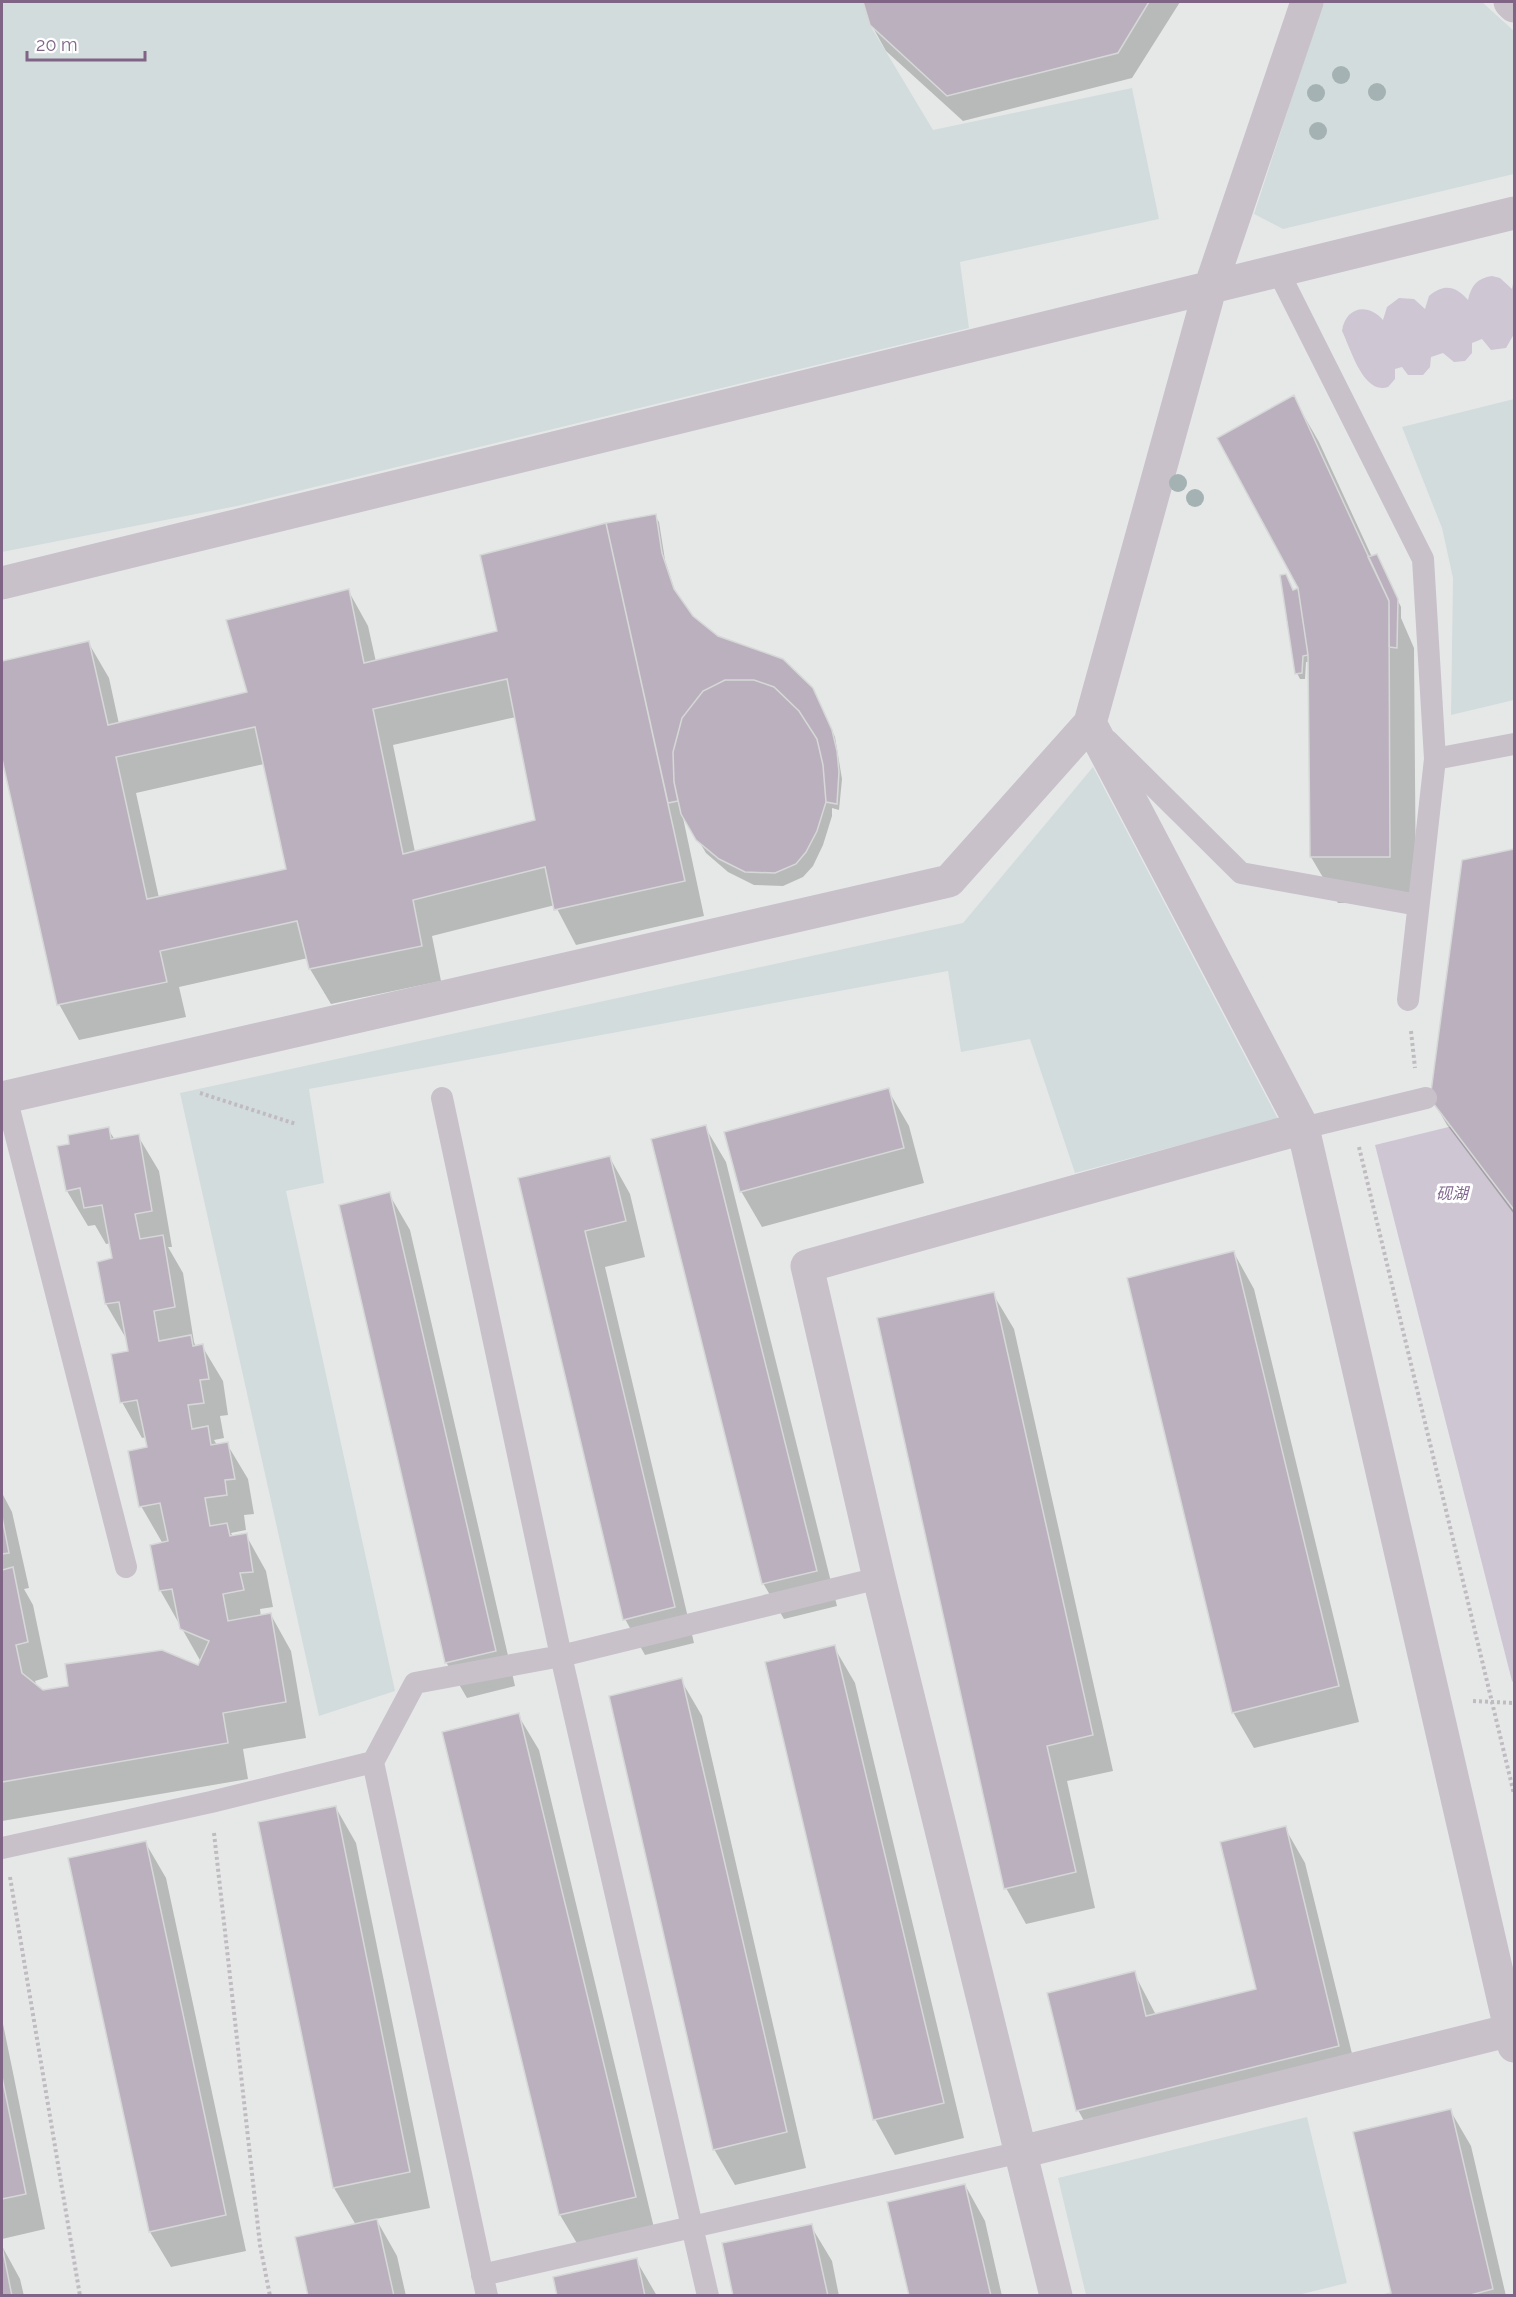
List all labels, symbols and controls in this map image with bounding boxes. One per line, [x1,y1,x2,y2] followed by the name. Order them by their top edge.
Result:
[27,24,146,62] scale bar
[36,34,78,55] text: 20 m
[1436,1184,1471,1203] water label: 砚湖

